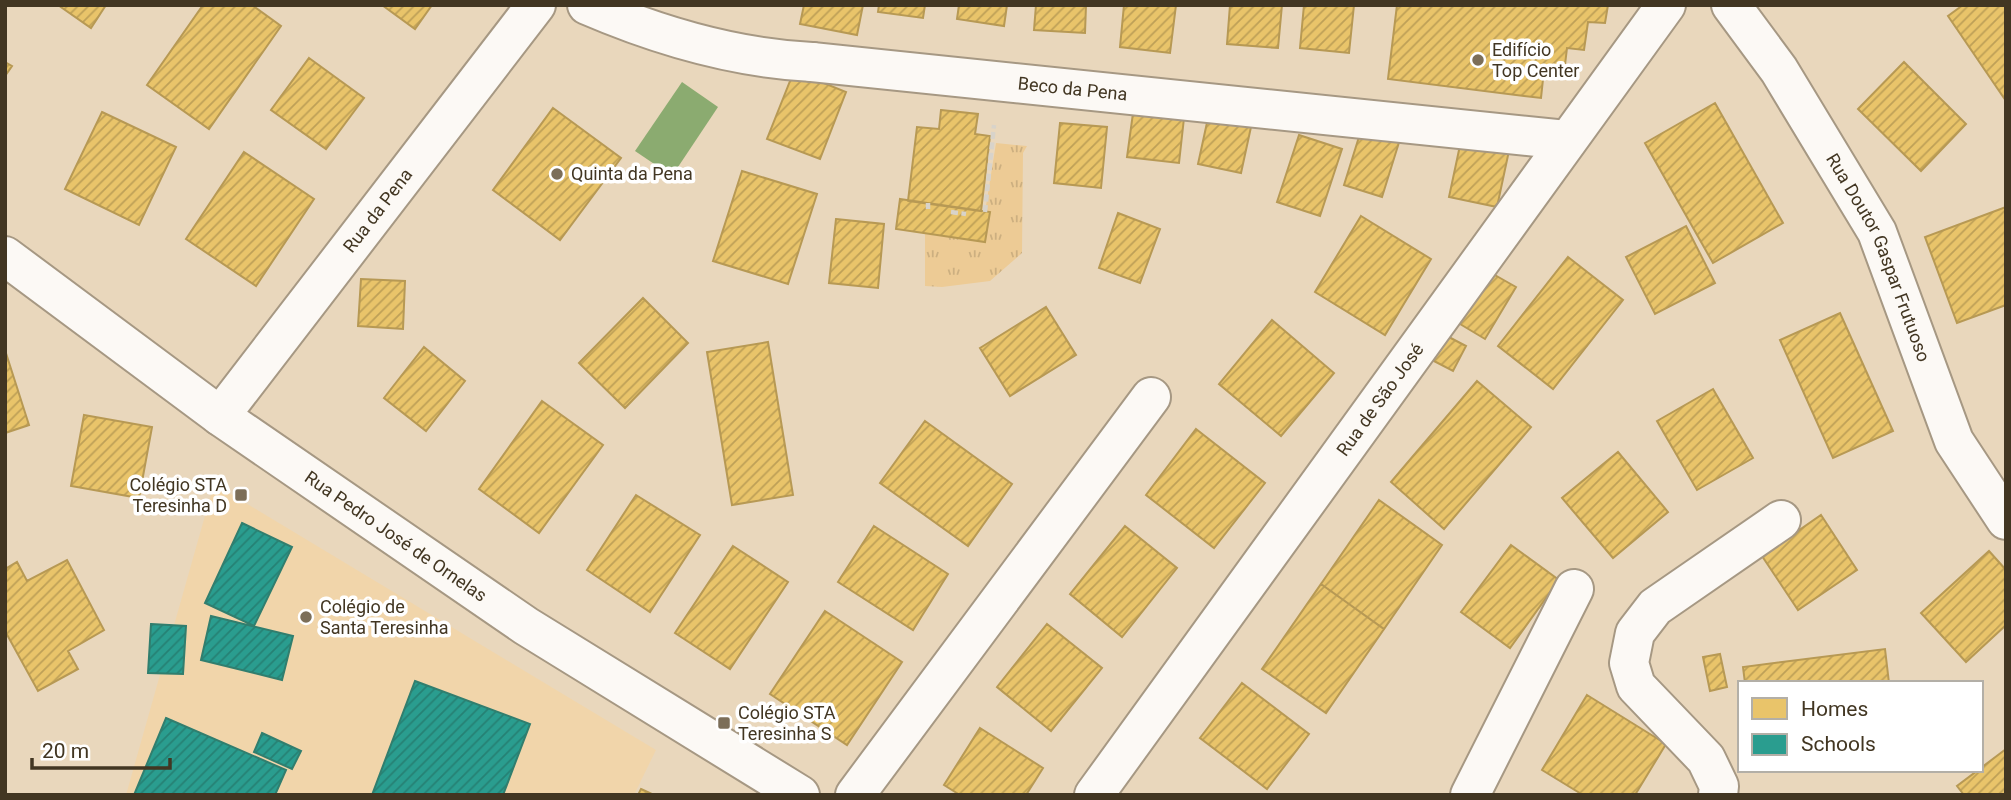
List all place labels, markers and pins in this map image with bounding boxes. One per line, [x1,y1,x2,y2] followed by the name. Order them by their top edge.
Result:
[1492,39,1579,81] place label: Edifício Top Center
[1470,52,1486,68] marker: Edifício Top Center
[571,163,693,184] place label: Quinta da Pena
[549,166,565,182] marker: Quinta da Pena
[129,474,227,516] place label: Colégio STA Teresinha D
[233,487,249,503] marker: Colégio STA Teresinha D
[320,596,448,638] place label: Colégio de Santa Teresinha
[298,609,314,625] marker: Colégio de Santa Teresinha
[738,702,836,744] place label: Colégio STA Teresinha S
[716,715,732,731] marker: Colégio STA Teresinha S

